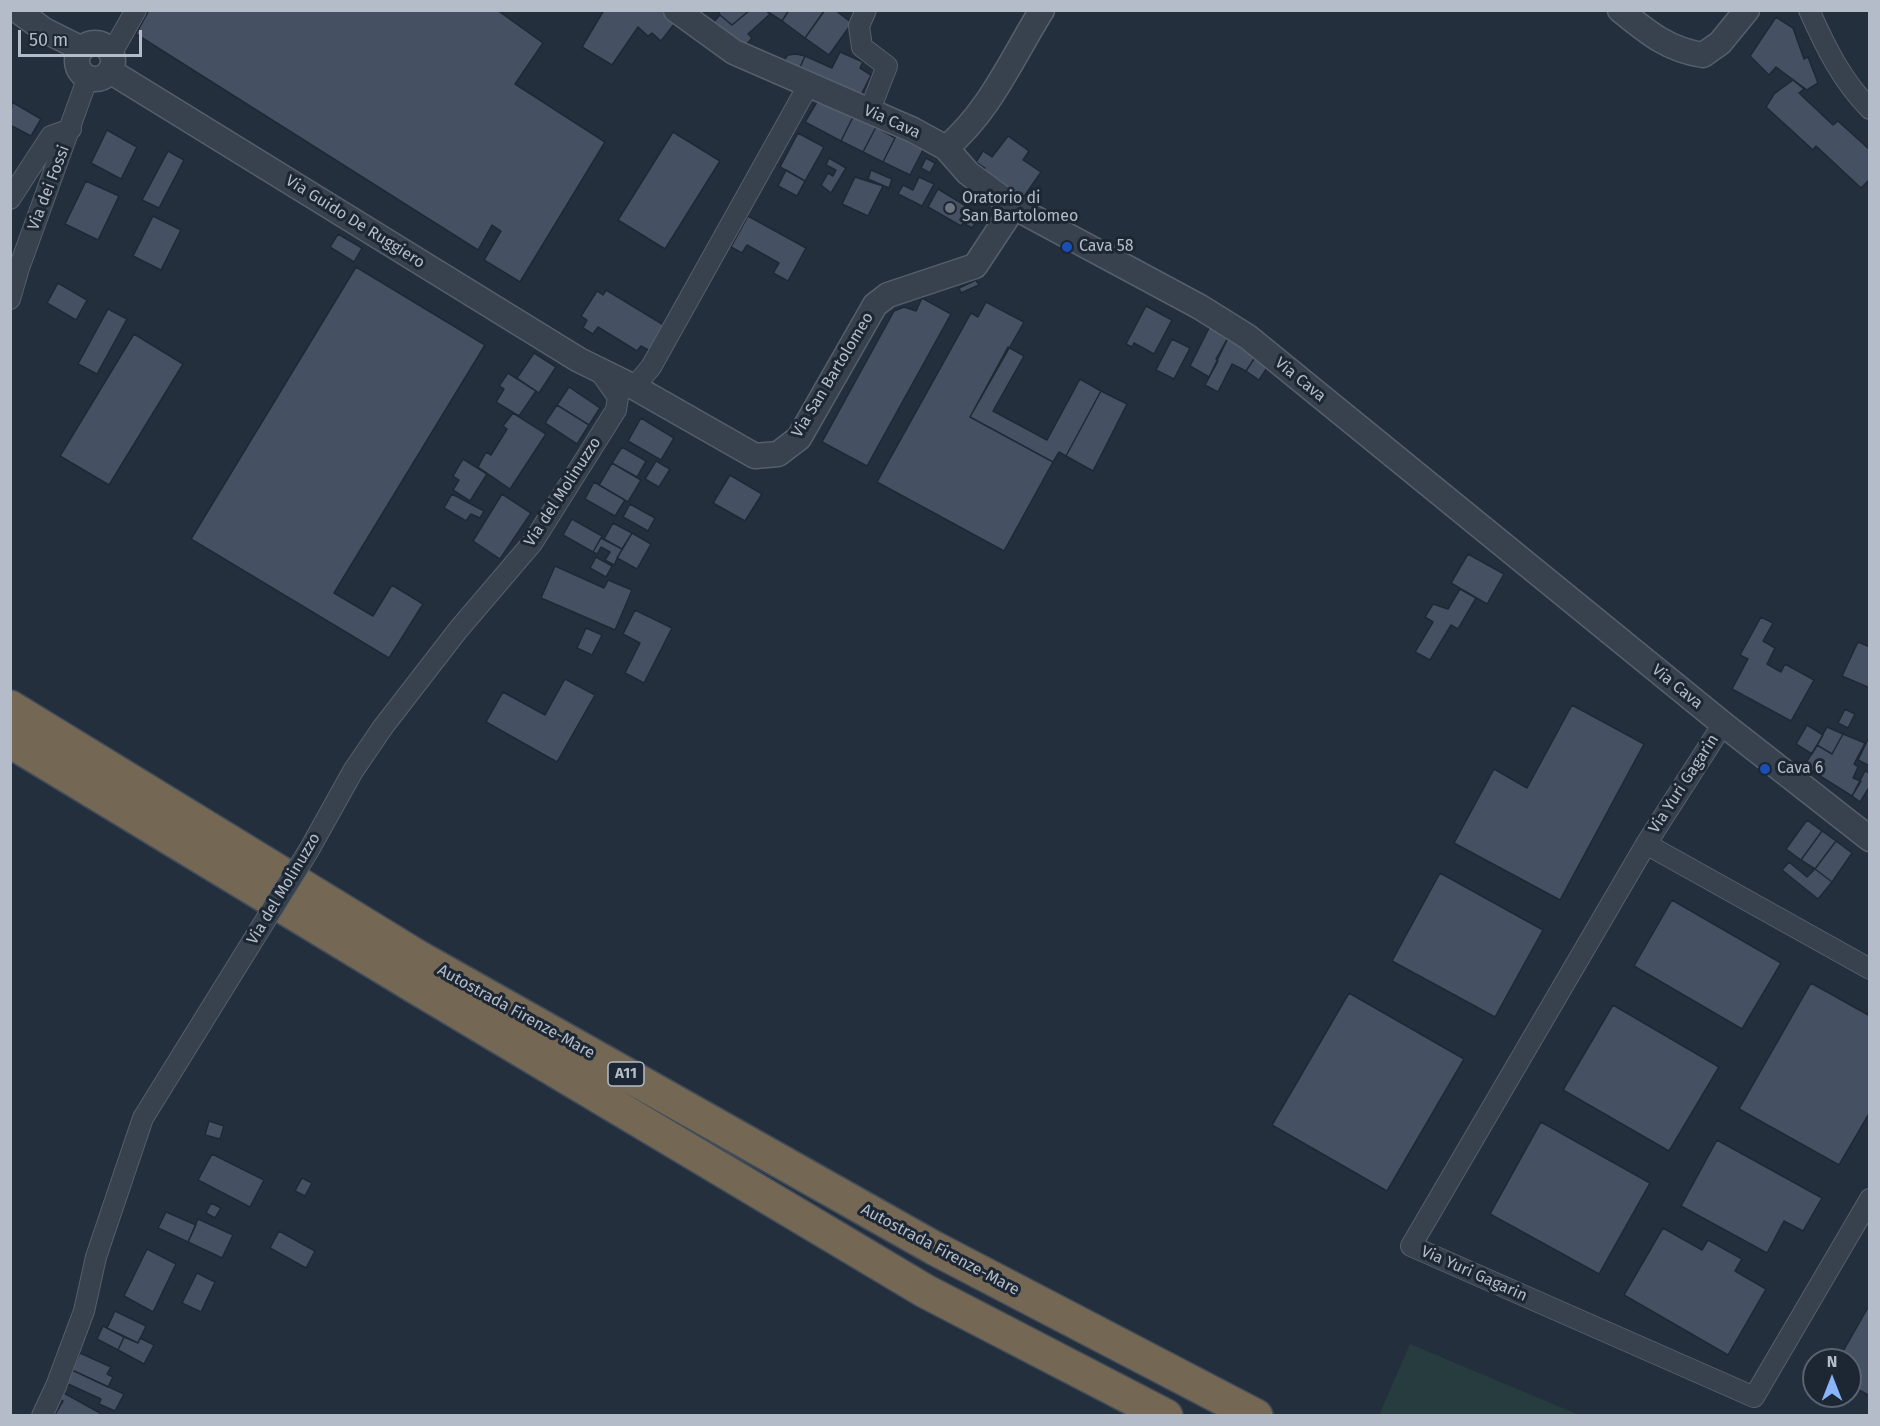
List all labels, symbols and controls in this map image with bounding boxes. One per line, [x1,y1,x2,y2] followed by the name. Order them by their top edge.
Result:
[21,18,146,56] scale bar
[29,29,68,51] text: 50 m
[861,101,923,143] street label: Via Cava
[24,143,74,233] street label: Via dei Fossi
[282,171,428,273] street label: Via Guido De Ruggiero
[962,189,1078,227] place label: Oratorio di San Bartolomeo
[943,201,957,215] marker: Oratorio di San Bartolomeo
[1079,237,1134,257] place label: Cava 58
[1060,240,1074,254] marker: Cava 58
[788,309,878,441] street label: Via San Bartolomeo
[1271,354,1329,406] street label: Via Cava
[521,434,605,550] street label: Via del Molinuzzo
[1648,661,1706,713] street label: Via Cava
[1645,731,1723,837] street label: Via Yuri Gagarin
[1777,759,1823,779] place label: Cava 6
[1758,762,1772,776] marker: Cava 6
[243,830,325,948] street label: Via del Molinuzzo
[434,961,598,1063] street label: Autostrada Firenze-Mare
[608,1062,644,1086] road number: A11
[858,1200,1022,1300] street label: Autostrada Firenze-Mare
[1418,1242,1530,1306] street label: Via Yuri Gagarin
[1802,1348,1862,1408] north arrow
[1827,1352,1837,1371] text: N

